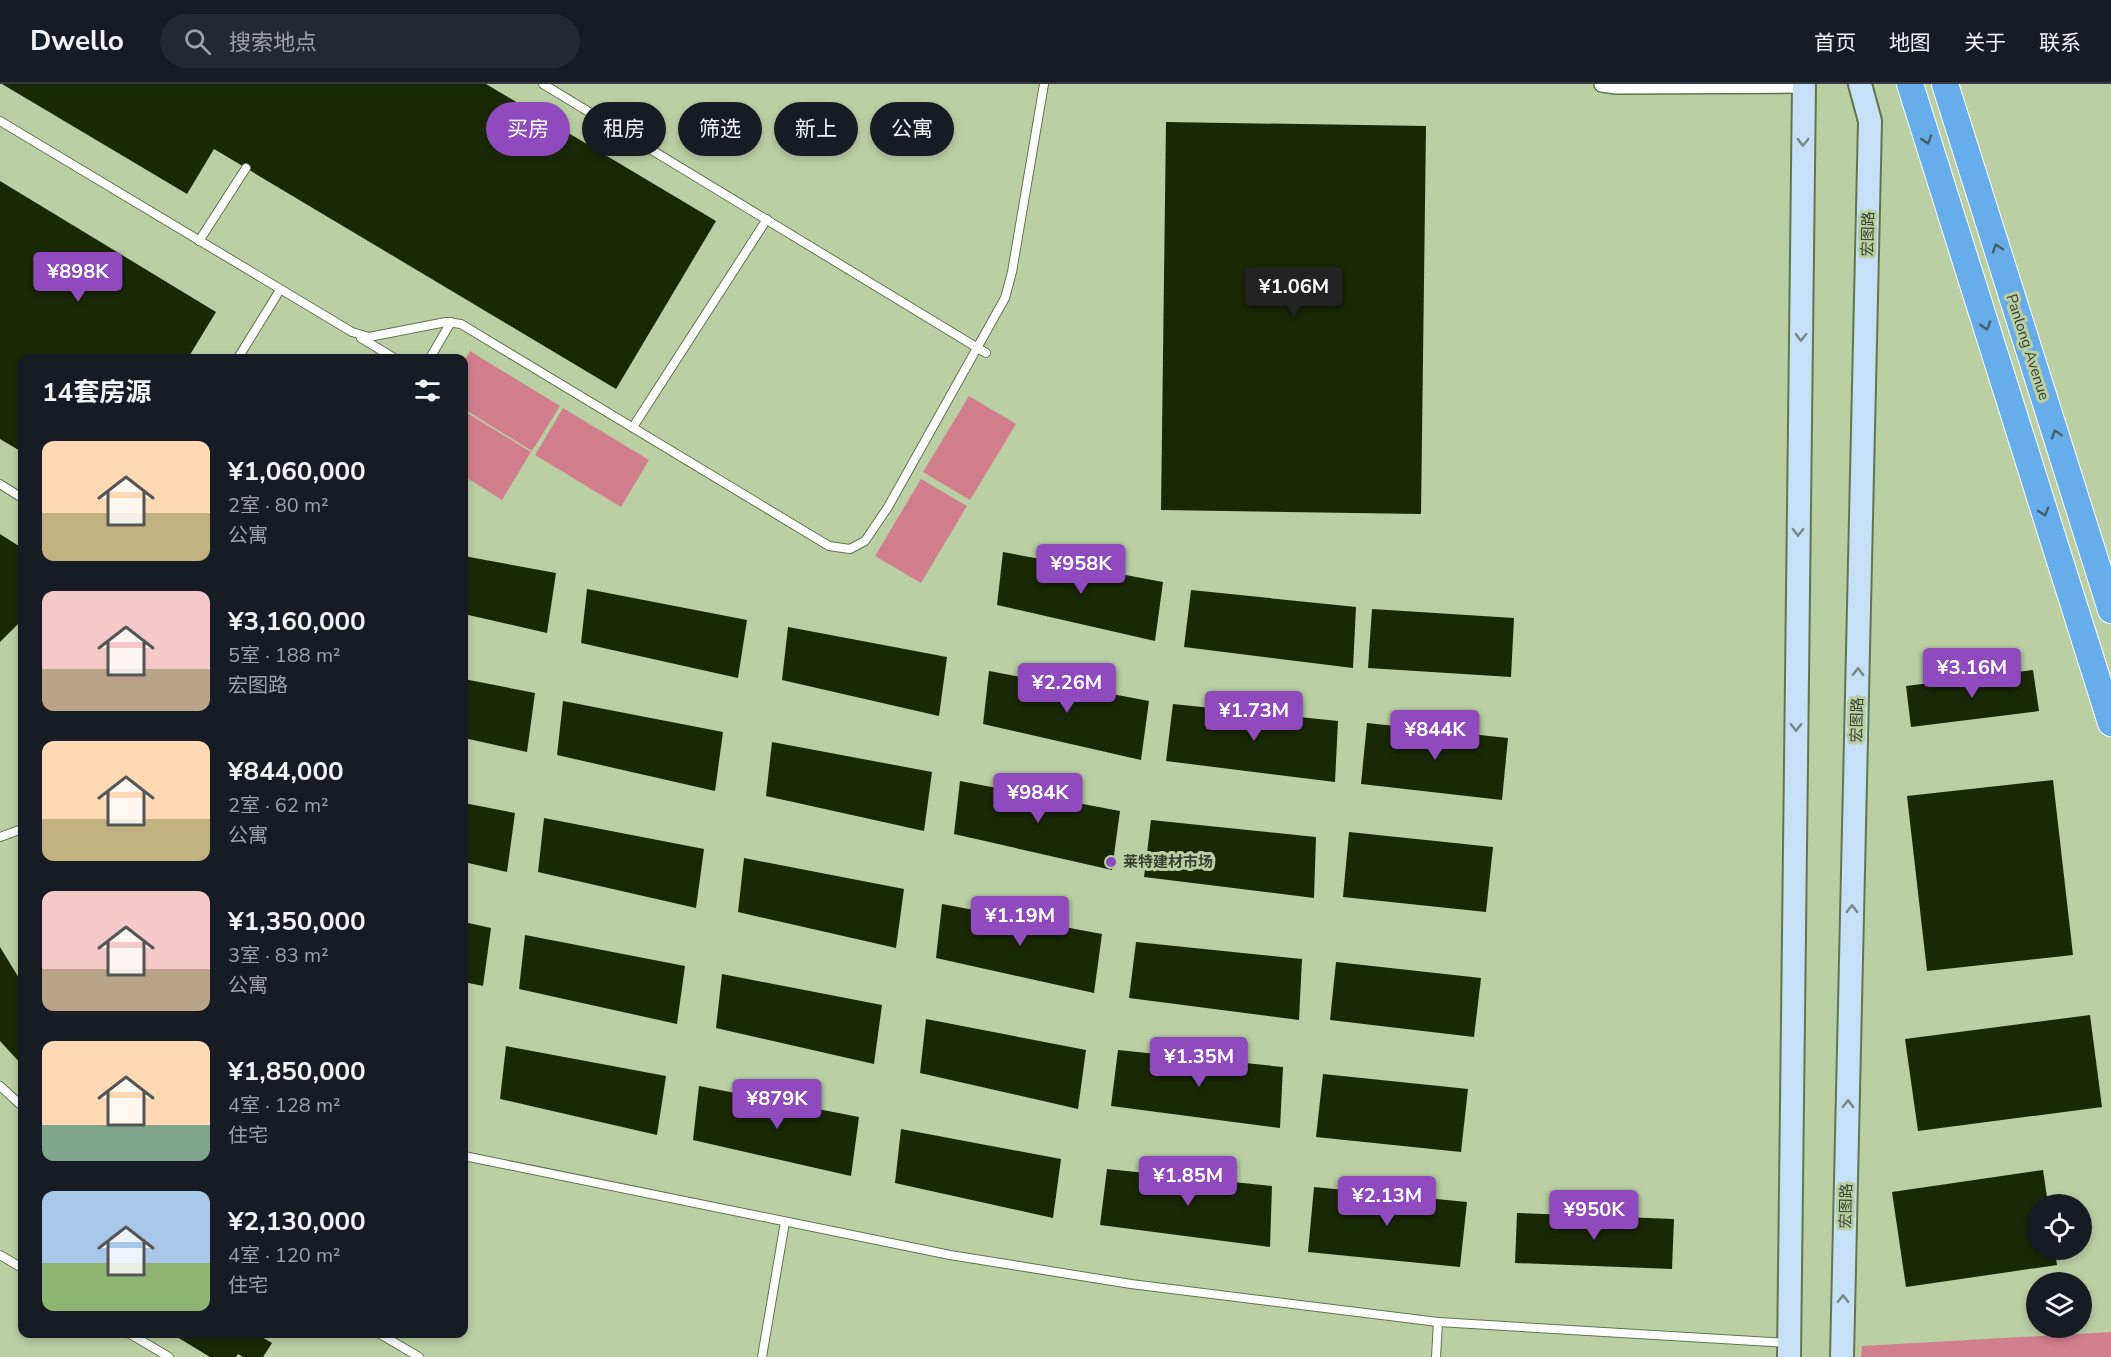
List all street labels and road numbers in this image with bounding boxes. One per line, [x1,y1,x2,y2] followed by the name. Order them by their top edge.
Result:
[1858,211,1878,257] street label: 宏图路
[2001,291,2055,403] street label: Panlong Avenue
[1847,697,1867,743] street label: 宏图路
[1836,1183,1856,1229] street label: 宏图路

